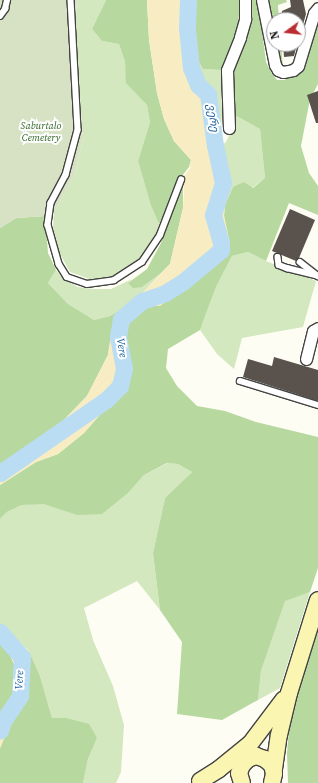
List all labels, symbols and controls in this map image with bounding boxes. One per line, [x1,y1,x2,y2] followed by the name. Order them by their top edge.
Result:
[266,12,306,52] north arrow
[267,29,283,41] text: N
[203,103,221,133] water label: ვერე
[21,119,61,142] park label: Saburtalo Cemetery
[113,337,129,359] water label: Vere
[13,670,27,690] water label: Vere

